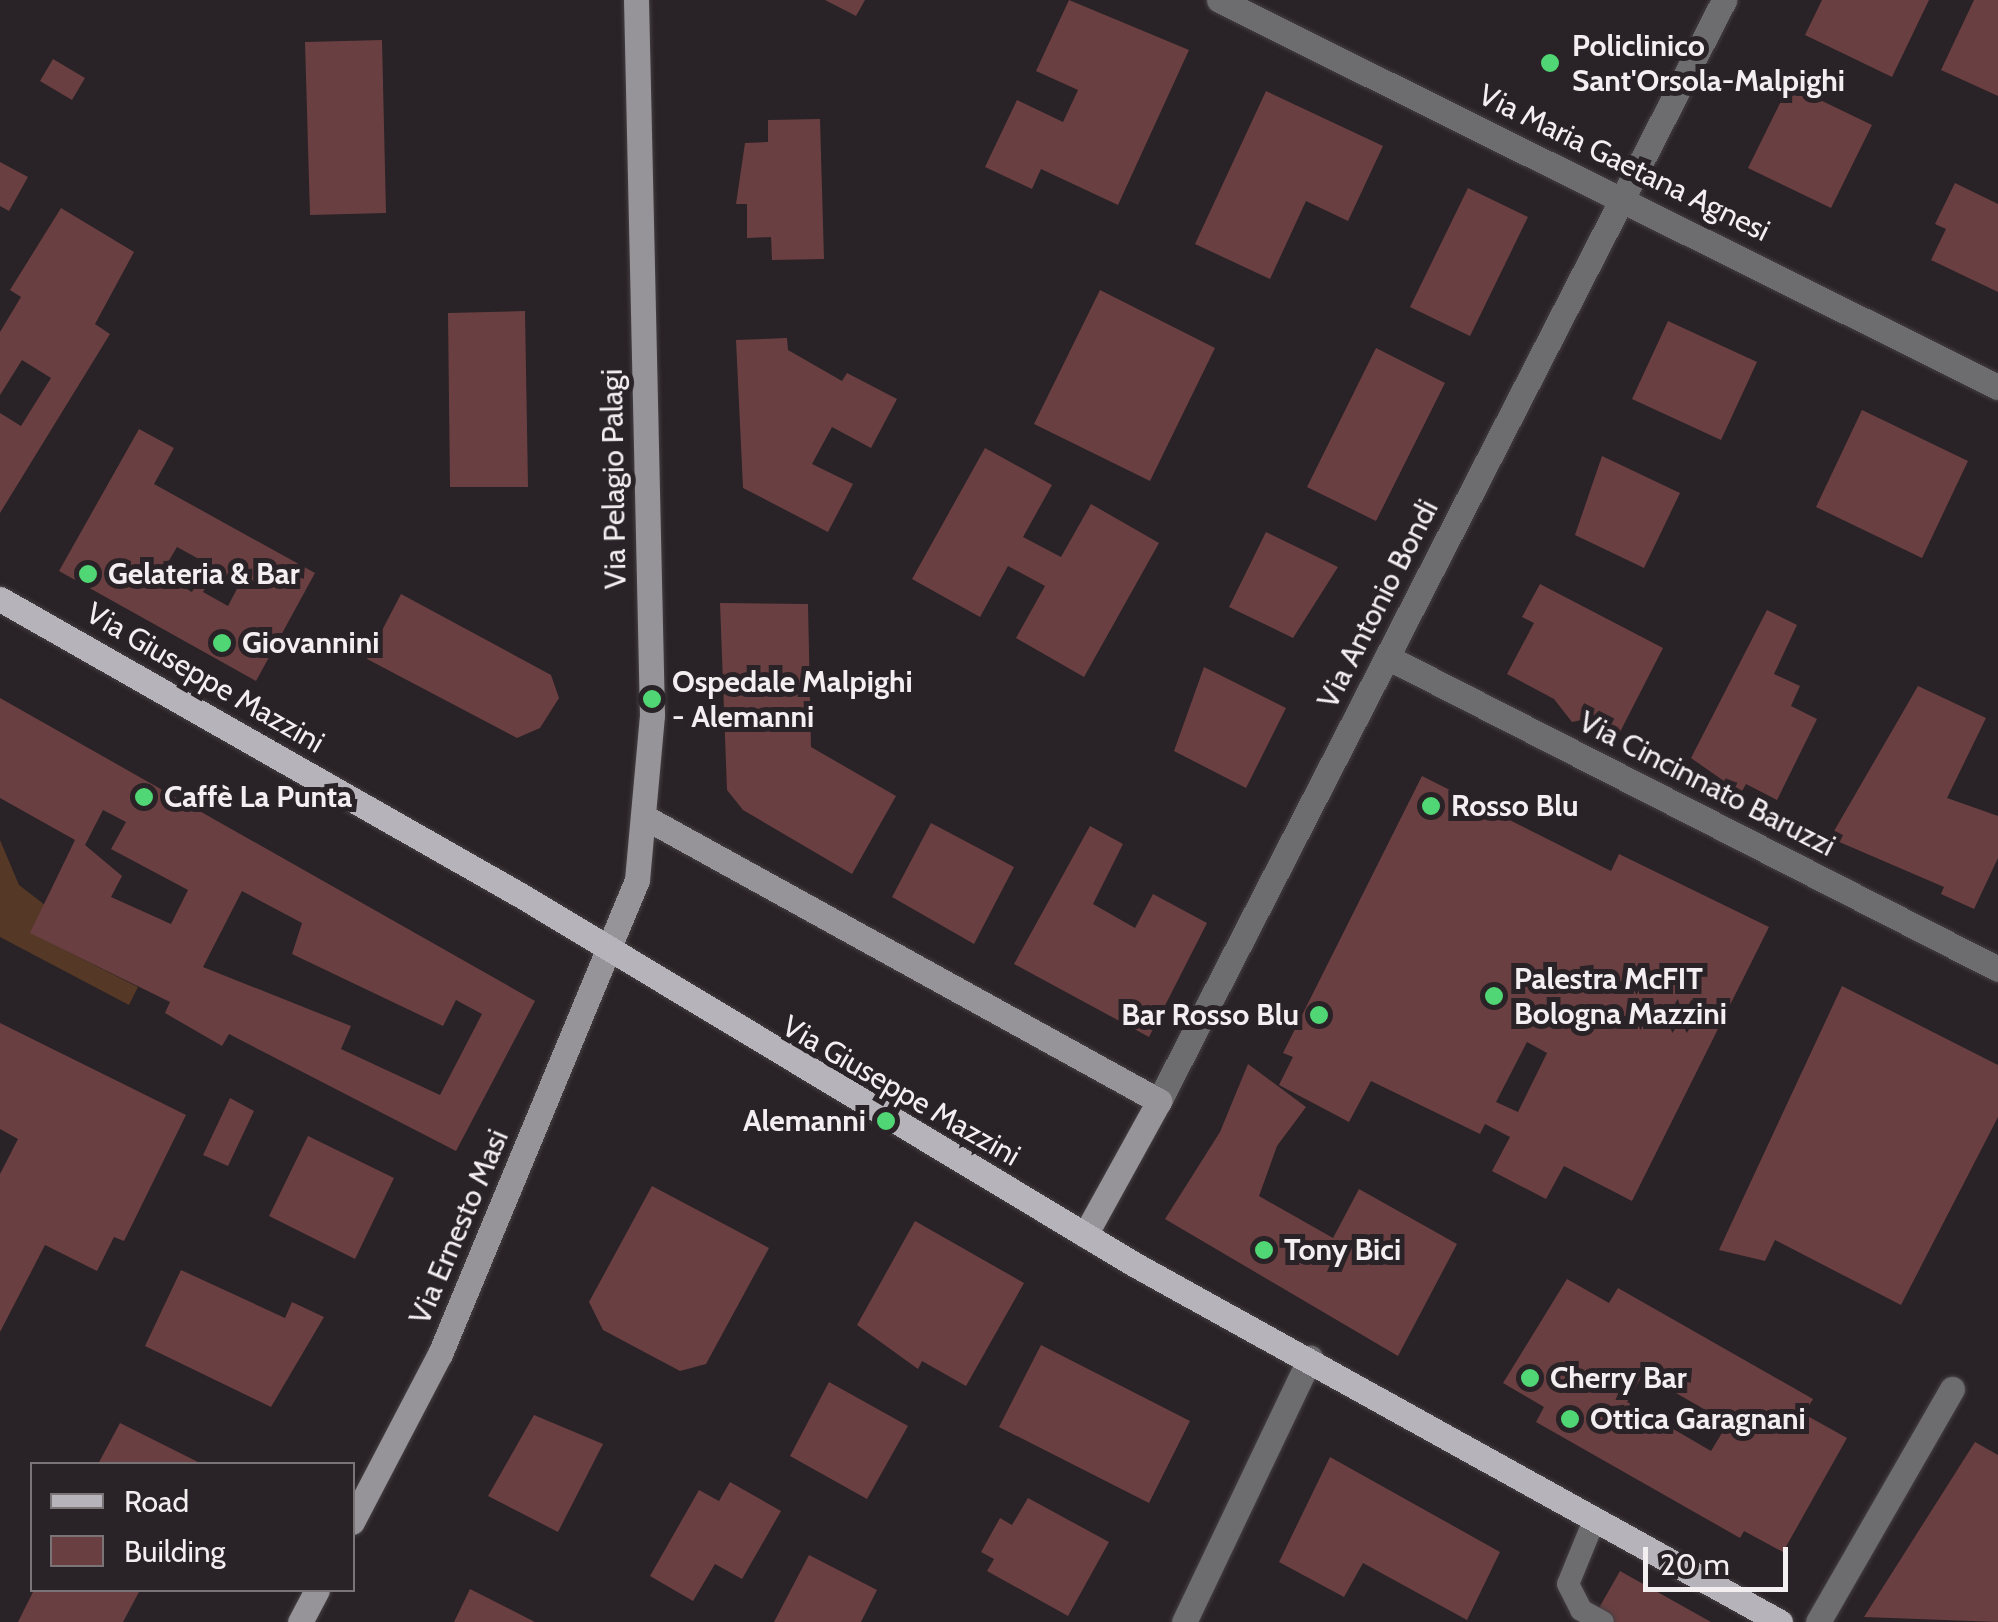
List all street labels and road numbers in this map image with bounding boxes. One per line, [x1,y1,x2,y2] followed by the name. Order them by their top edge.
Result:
[1473,77,1775,249] street label: Via Maria Gaetana Agnesi
[594,369,634,589] street label: Via Pelagio Palagi
[1310,494,1446,714] street label: Via Antonio Bondi
[80,595,330,761] street label: Via Giuseppe Mazzini
[1573,704,1841,864] street label: Via Cincinnato Baruzzi
[776,1008,1026,1174] street label: Via Giuseppe Mazzini
[402,1124,516,1330] street label: Via Ernesto Masi

